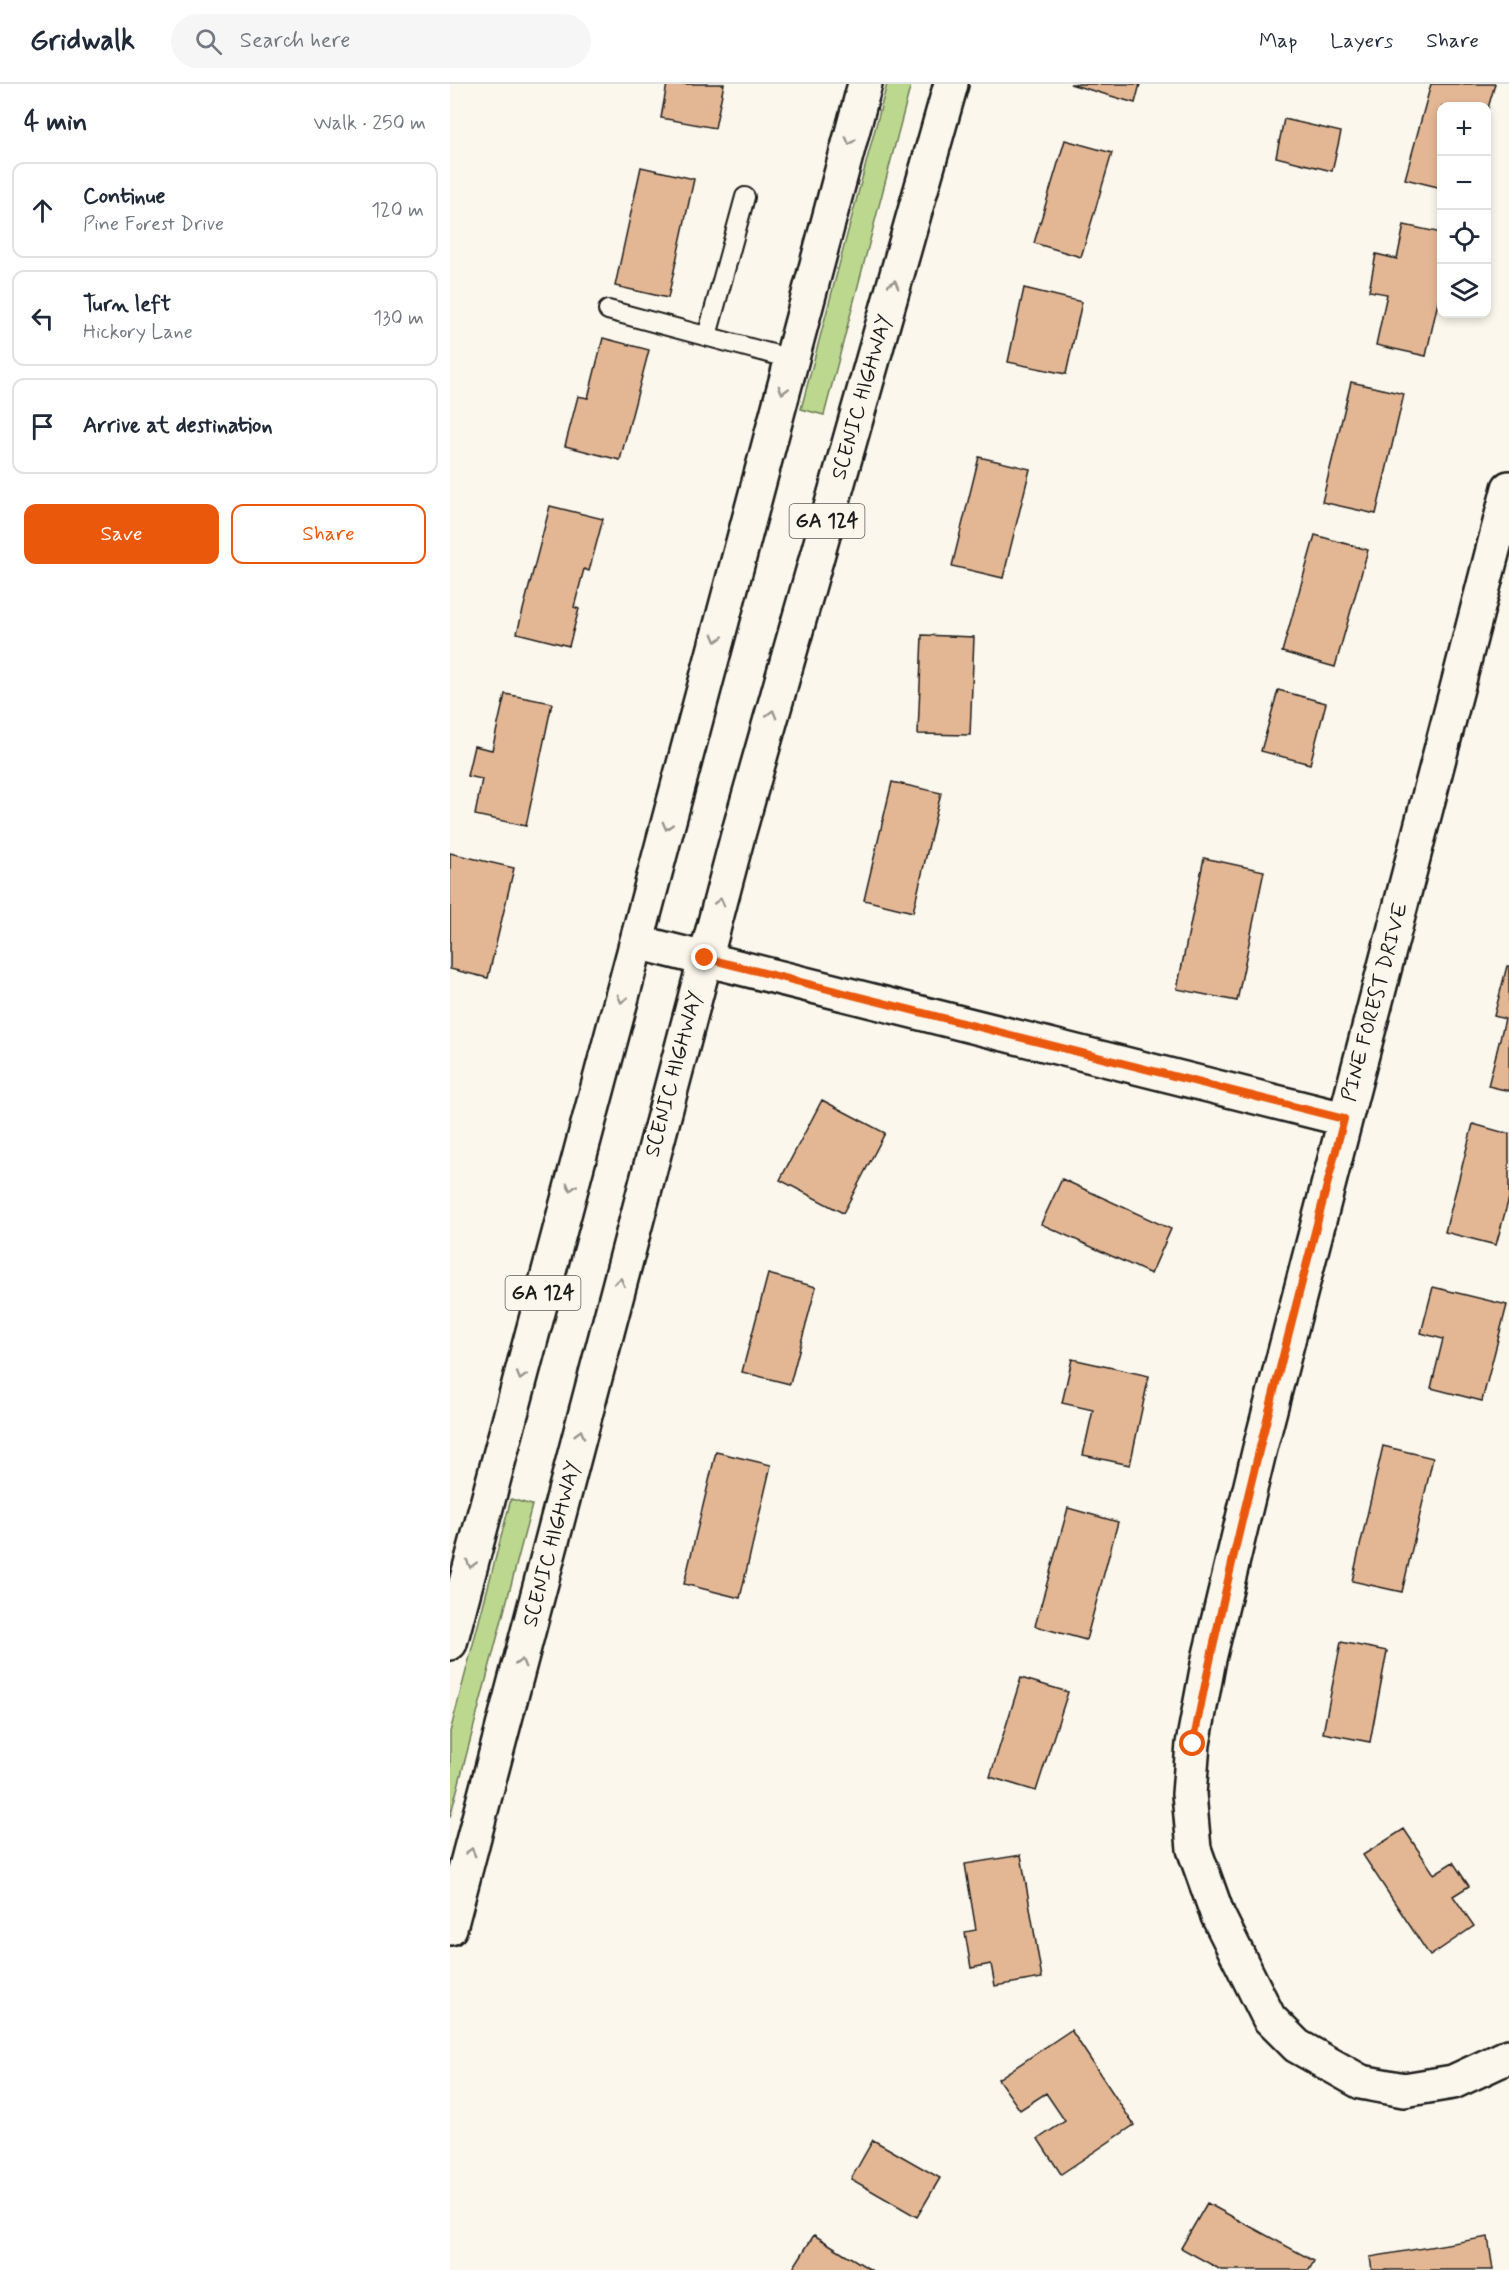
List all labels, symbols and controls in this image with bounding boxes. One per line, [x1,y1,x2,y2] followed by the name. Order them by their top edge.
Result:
[171,14,591,68] search box
[30,23,135,60] text: Gridwalk
[192,25,225,58] icon: search
[240,27,351,55] text: Search here
[1259,27,1297,55] text: Map
[1330,27,1393,55] text: Layers
[1426,27,1479,55] text: Share
[1437,102,1491,318] map controls
[1437,102,1491,156] button: +
[24,106,87,140] text: 4 min
[314,110,426,137] text: Walk · 250 m
[845,135,857,145] one-way arrow
[1437,156,1491,210] button: −
[83,183,165,211] text: Continue
[26,194,59,227] icon: ahead
[371,197,424,224] text: 120 m
[1437,210,1491,264] button: locate
[83,211,224,238] text: Pine Forest Drive
[1437,264,1491,318] button: layers
[887,279,899,290] one-way arrow
[83,291,171,319] text: Turn left
[26,302,59,335] icon: left
[373,305,424,332] text: 130 m
[825,311,899,483] street label: SCENIC HIGHWAY
[83,319,193,346] text: Hickory Lane
[778,384,790,395] one-way arrow
[26,410,59,443] icon: arrive
[83,412,273,440] text: Arrive at destination
[24,504,219,564] button: Save
[231,504,426,564] button: Share
[790,504,865,538] road number: GA 124
[712,632,724,643] one-way arrow
[765,709,777,720] one-way arrow
[662,821,675,831] one-way arrow
[713,897,725,908] one-way arrow
[1335,899,1415,1105] street label: PINE FOREST DRIVE
[691,944,717,970] route end
[638,988,710,1160] street label: SCENIC HIGHWAY
[616,994,629,1004] one-way arrow
[566,1182,579,1192] one-way arrow
[506,1276,580,1310] road number: GA 124
[612,1277,625,1287] one-way arrow
[516,1370,528,1381] one-way arrow
[573,1429,586,1439] one-way arrow
[516,1458,588,1630] street label: SCENIC HIGHWAY
[466,1558,478,1569] one-way arrow
[514,1658,526,1669] one-way arrow
[1179,1730,1205,1756] route start
[463,1847,476,1857] one-way arrow

